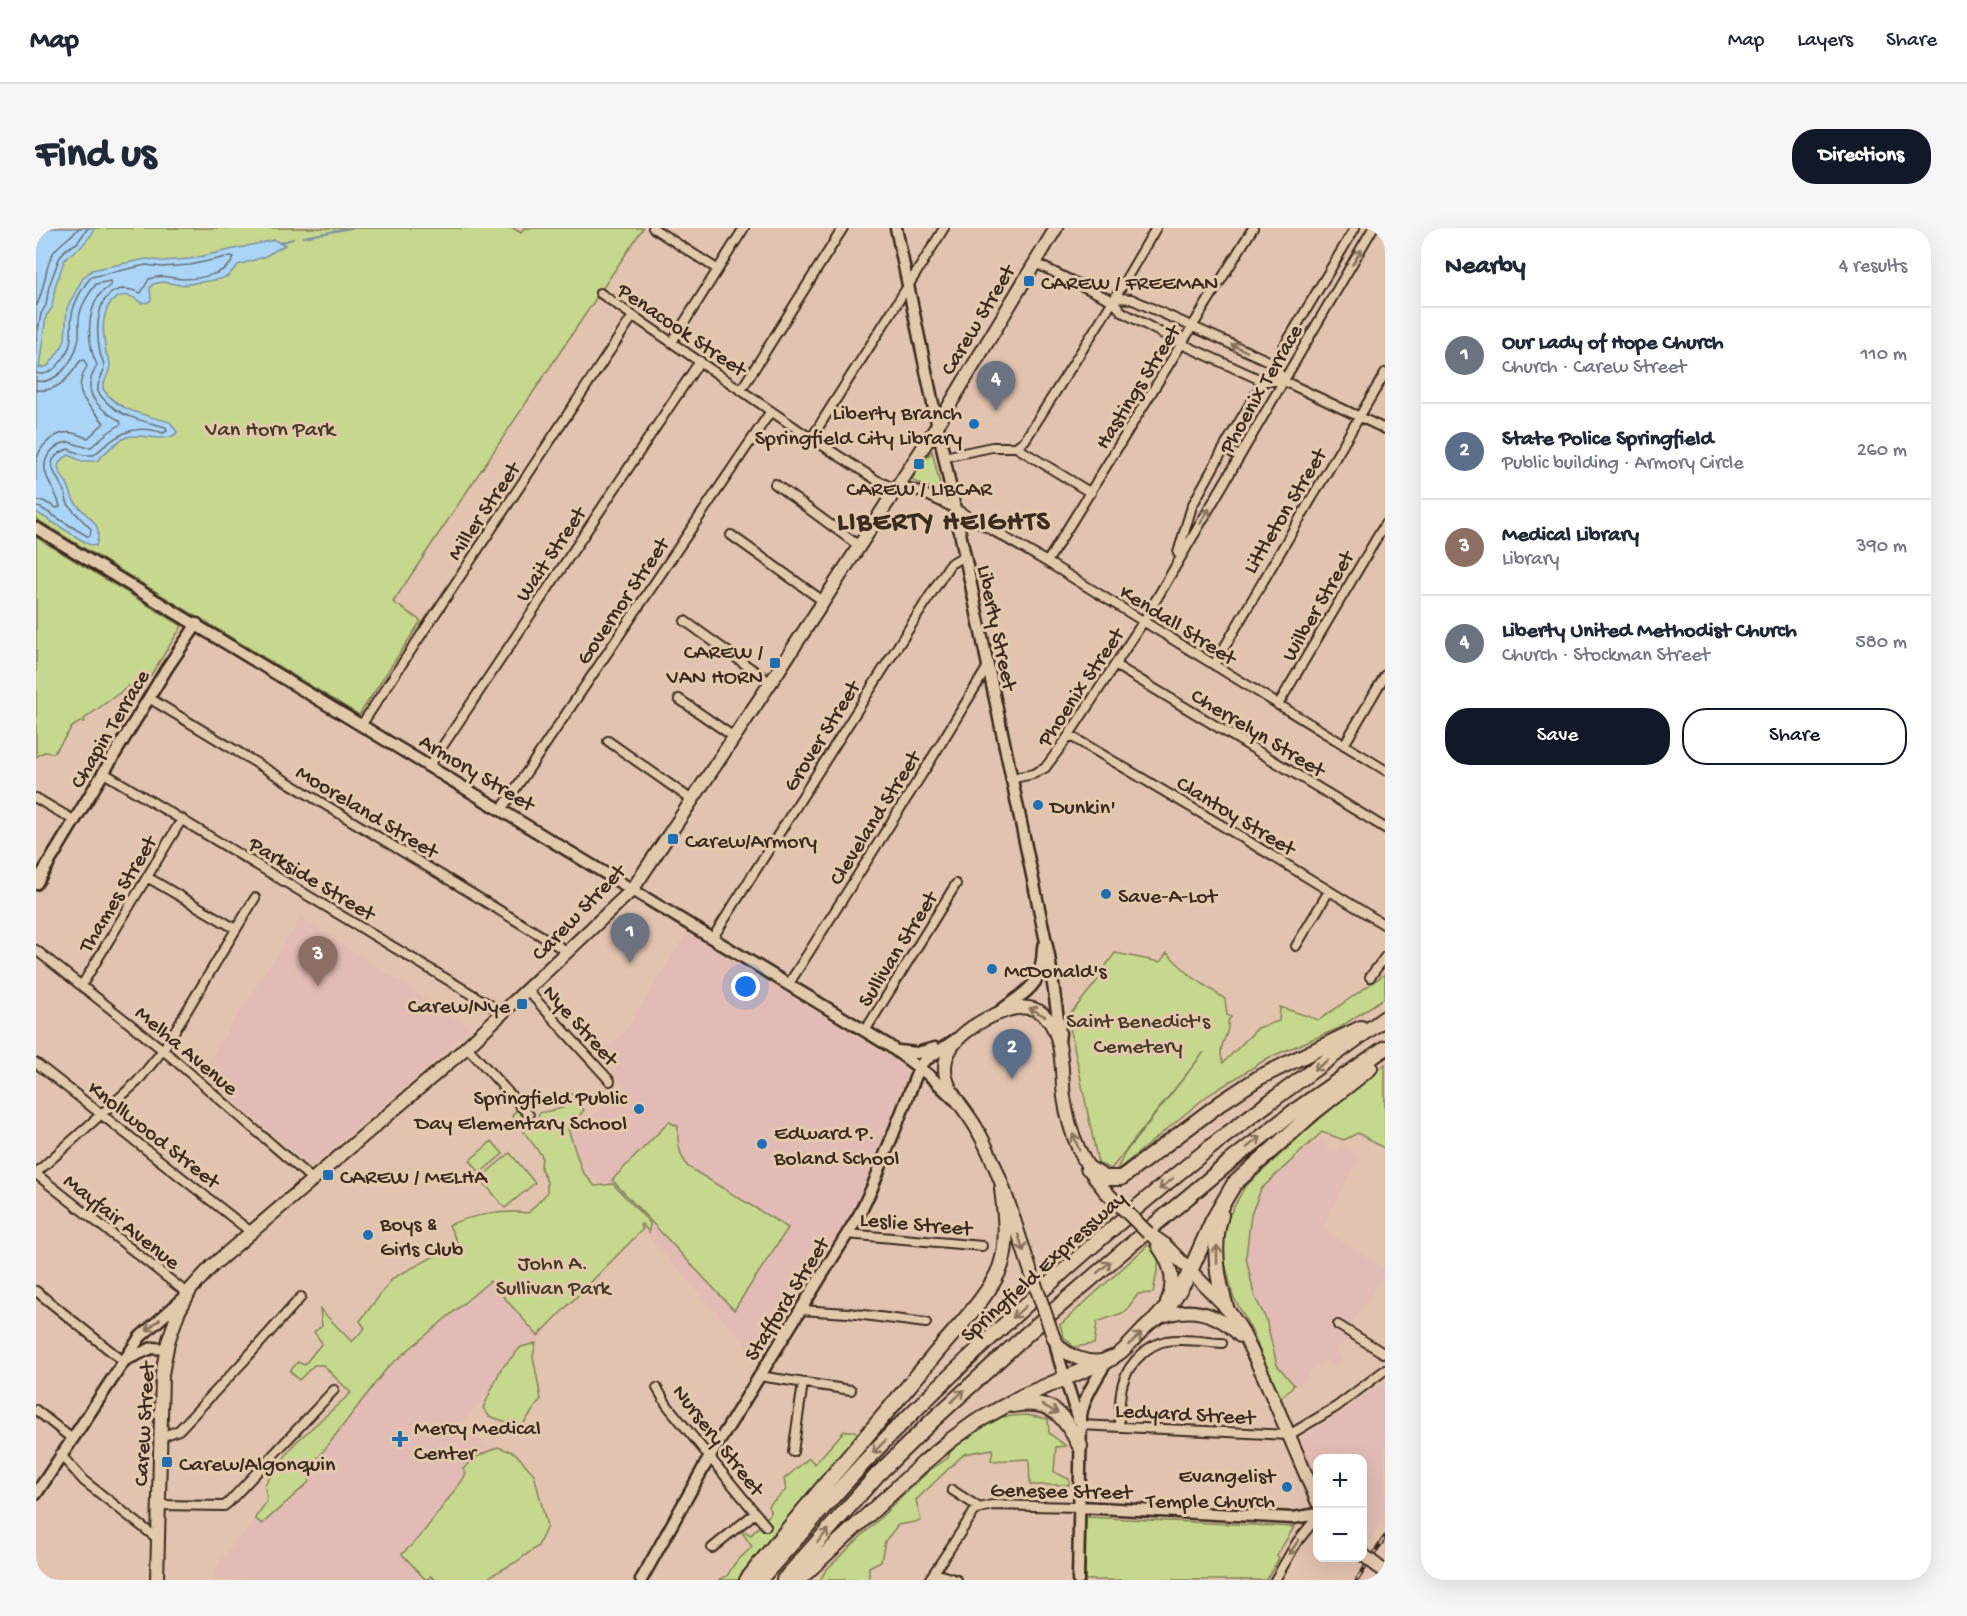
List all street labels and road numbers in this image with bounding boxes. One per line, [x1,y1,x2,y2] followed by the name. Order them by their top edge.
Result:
[936,259,1024,381] street label: Carew Street
[610,278,752,385] street label: Penacook Street
[1091,319,1189,455] street label: Hastings Street
[1214,320,1310,460] street label: Phoenix Terrace
[1239,443,1335,579] street label: Littleton Street
[443,457,529,566] street label: Miller Street
[511,501,595,608] street label: Wait Street
[572,532,678,671] street label: Governor Street
[1277,546,1362,667] street label: Wilber Street
[969,563,1021,695] street label: Liberty Street
[1114,580,1242,674] street label: Kendall Street
[1033,622,1133,753] street label: Phoenix Street
[66,666,157,794] street label: Chapin Terrace
[779,675,869,797] street label: Grover Street
[1185,684,1331,786] street label: Cherrelyn Street
[413,730,540,820] street label: Armory Street
[825,745,929,891] street label: Cleveland Street
[290,761,444,867] street label: Mooreland Street
[1171,772,1301,864] street label: Clantoy Street
[73,830,165,960] street label: Thames Street
[242,832,381,929] street label: Parkside Street
[527,859,634,967] street label: Carew Street
[854,886,946,1013] street label: Sullivan Street
[536,981,624,1074] street label: Nye Street
[128,1001,243,1103] street label: Melha Avenue
[81,1077,225,1197] street label: Knollwood Street
[57,1169,185,1277] street label: Mayfair Avenue
[956,1187,1133,1349] street label: Springfield Expressway
[859,1208,975,1244] street label: Leslie Street
[740,1232,838,1367] street label: Stafford Street
[130,1359,162,1487] street label: Carew Street
[665,1380,770,1504] street label: Nursery Street
[1114,1399,1257,1433] street label: Ledyard Street
[990,1479,1134,1507] street label: Genesee Street

